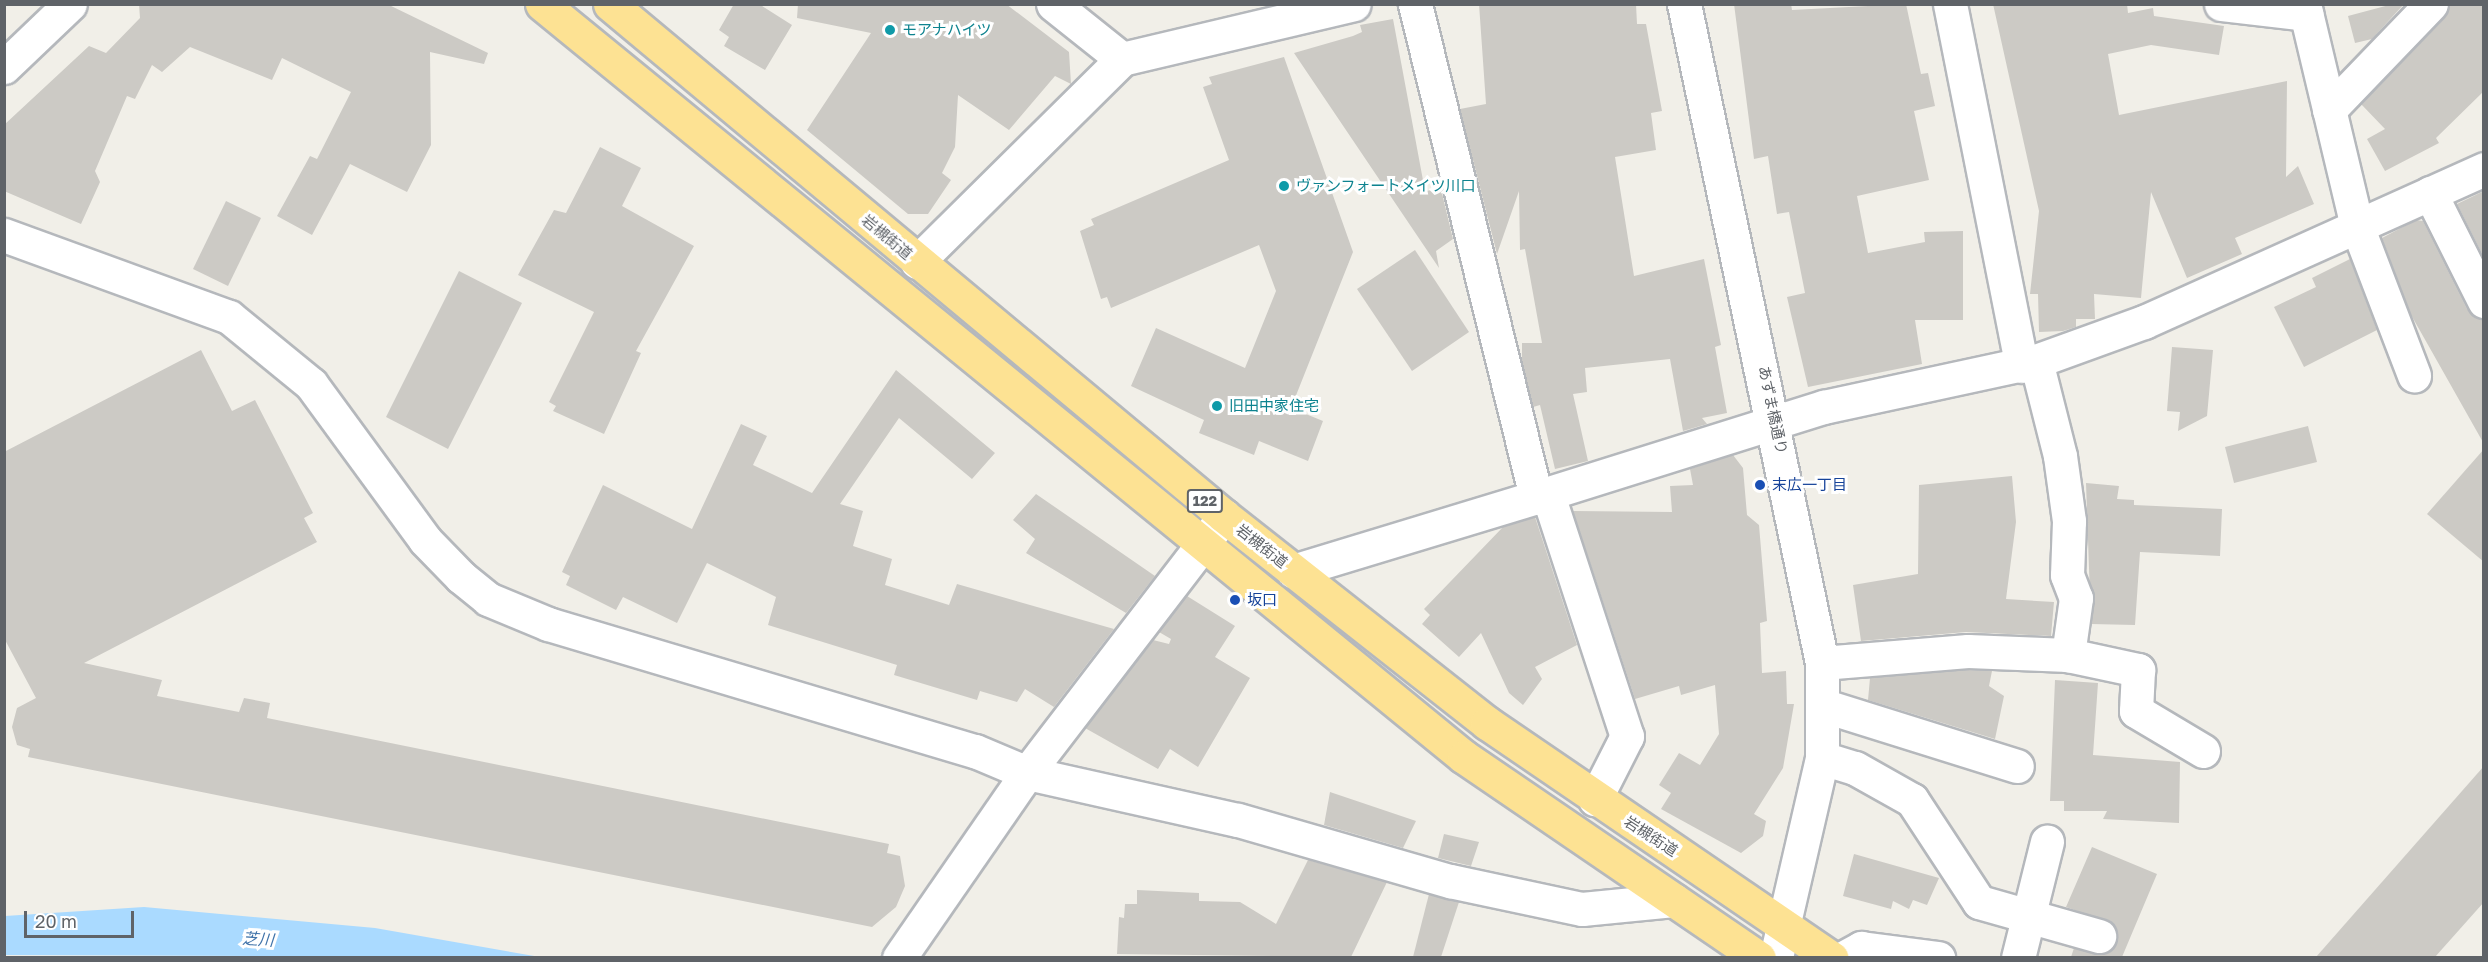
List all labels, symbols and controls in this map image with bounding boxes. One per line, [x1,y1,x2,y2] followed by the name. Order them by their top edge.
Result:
[902,21,992,39] place label: モアナハイツ
[883,23,897,37] marker: モアナハイツ
[1296,177,1476,195] place label: ヴァンフォートメイツ川口
[1277,179,1291,193] marker: ヴァンフォートメイツ川口
[858,211,916,263] street label: 岩槻街道
[1755,364,1791,456] street label: あずま橋通り
[1229,397,1319,415] place label: 旧田中家住宅
[1210,399,1224,413] marker: 旧田中家住宅
[1772,476,1847,494] place label: 末広一丁目
[1753,478,1767,492] marker: 末広一丁目
[1186,490,1224,512] road number: 122
[1233,520,1291,572] street label: 岩槻街道
[1247,591,1277,609] place label: 坂口
[1228,593,1242,607] marker: 坂口
[1621,812,1681,860] street label: 岩槻街道
[27,899,136,937] scale bar
[35,910,77,932] text: 20 m
[241,928,275,950] water label: 芝川

